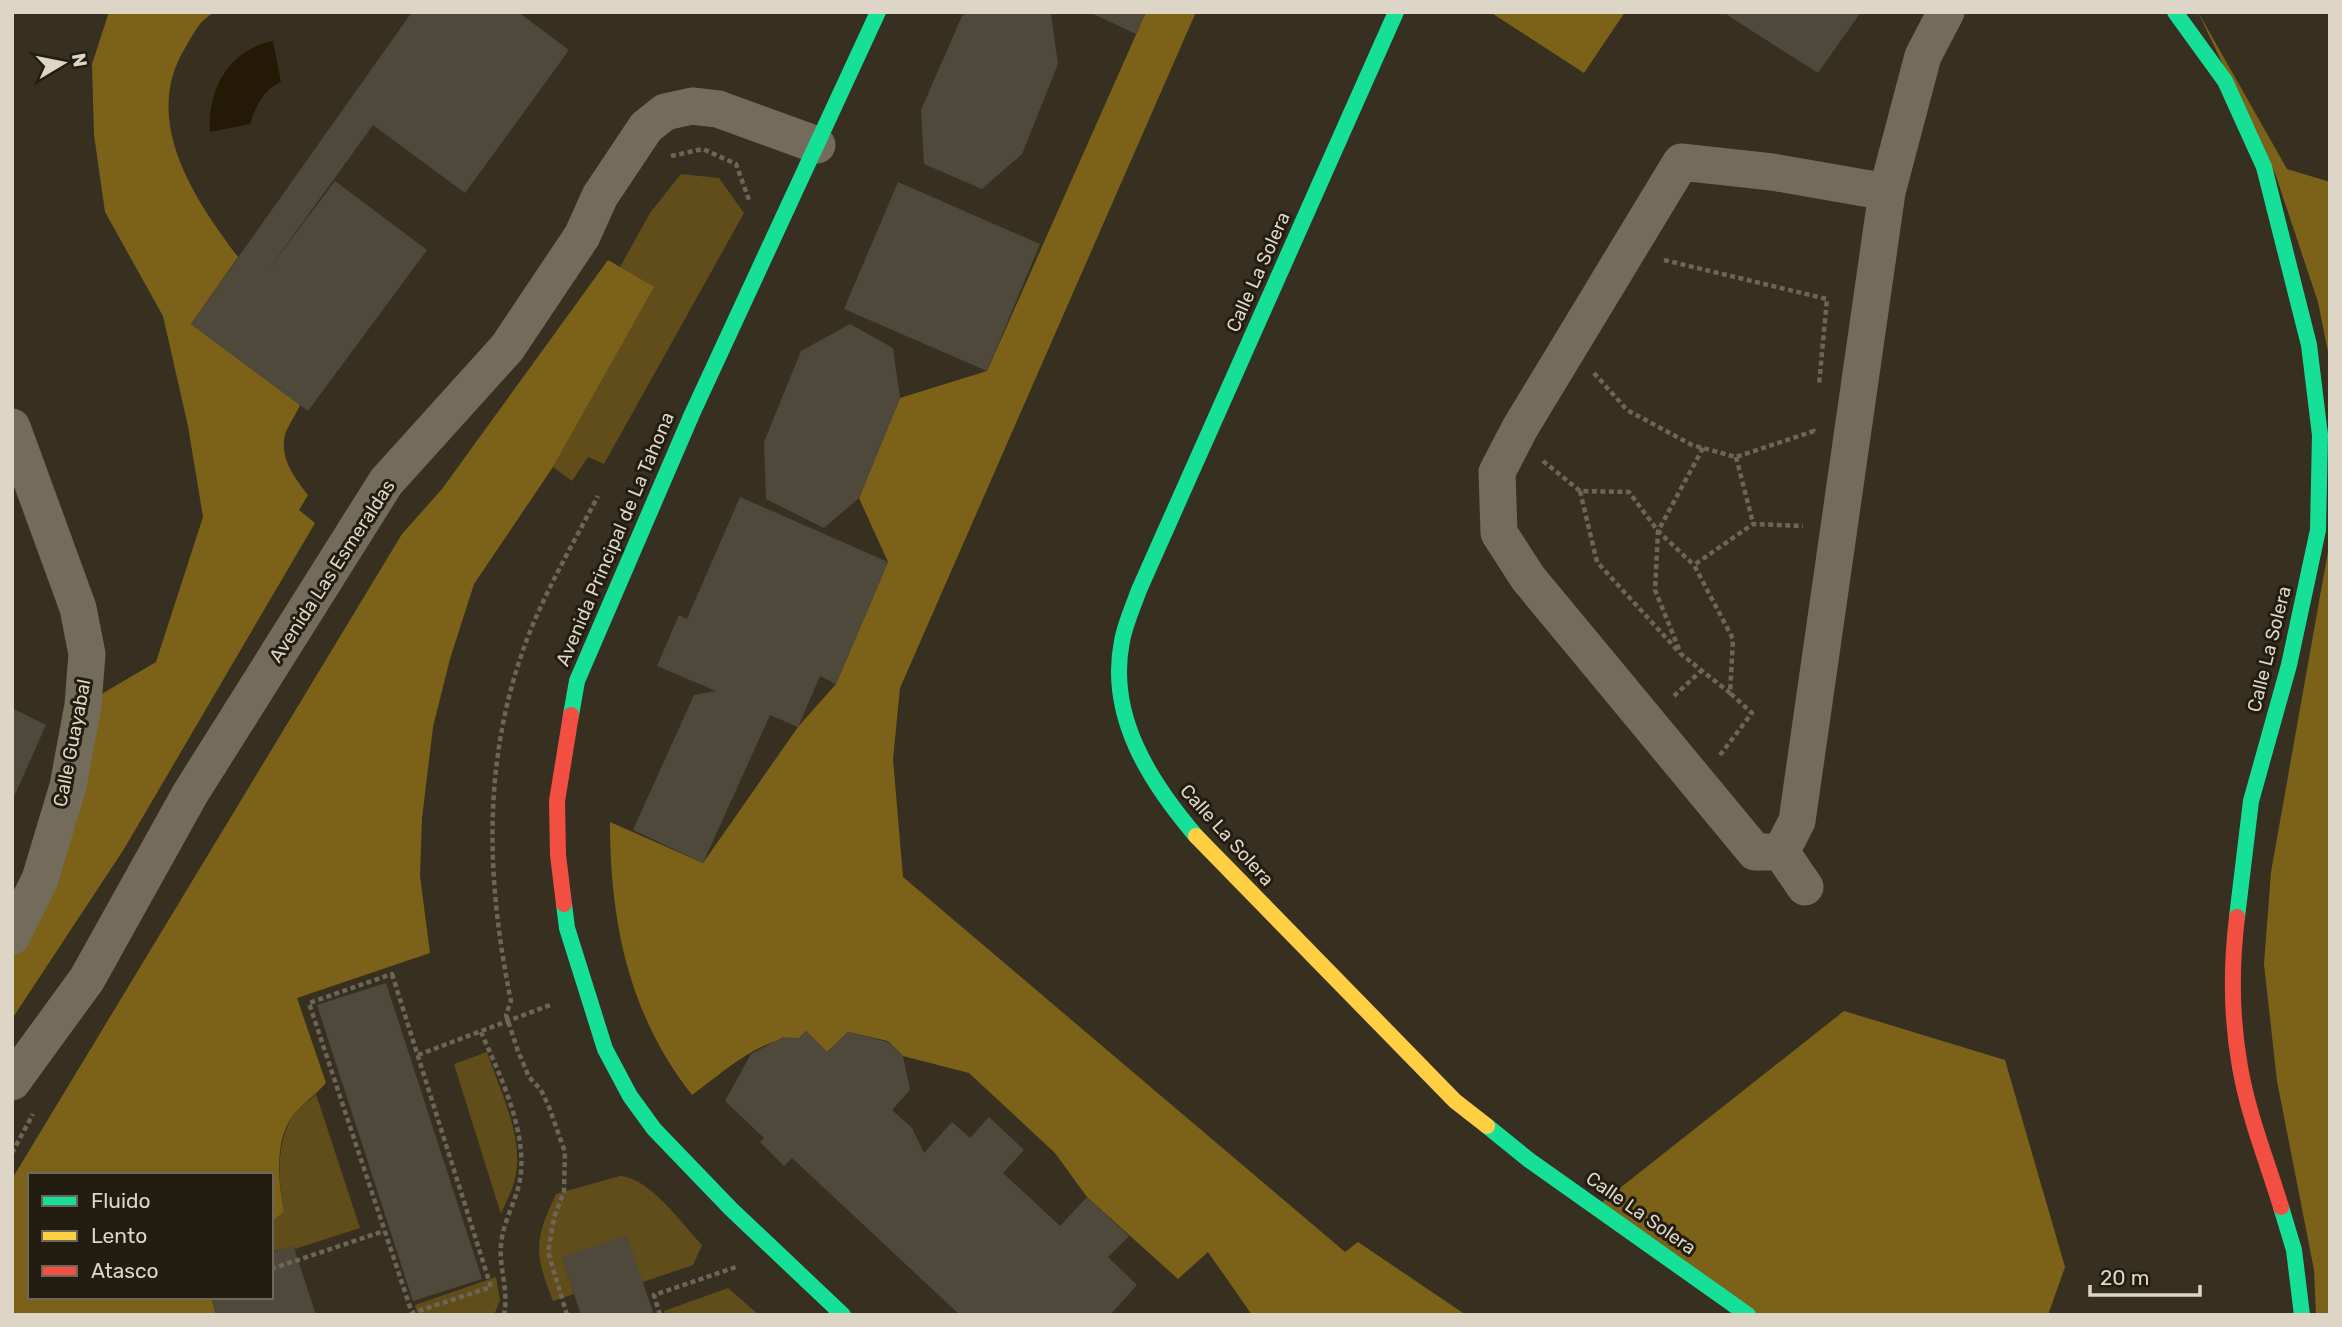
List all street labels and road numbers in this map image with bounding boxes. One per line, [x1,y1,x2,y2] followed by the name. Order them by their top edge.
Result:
[1221,208,1295,336] street label: Calle La Solera
[551,409,679,669] street label: Avenida Principal de La Tahona
[264,475,400,667] street label: Avenida Las Esmeraldas
[2242,584,2296,714] street label: Calle La Solera
[48,677,96,809] street label: Calle Guayabal
[1175,779,1279,891] street label: Calle La Solera
[1582,1167,1700,1259] street label: Calle La Solera

